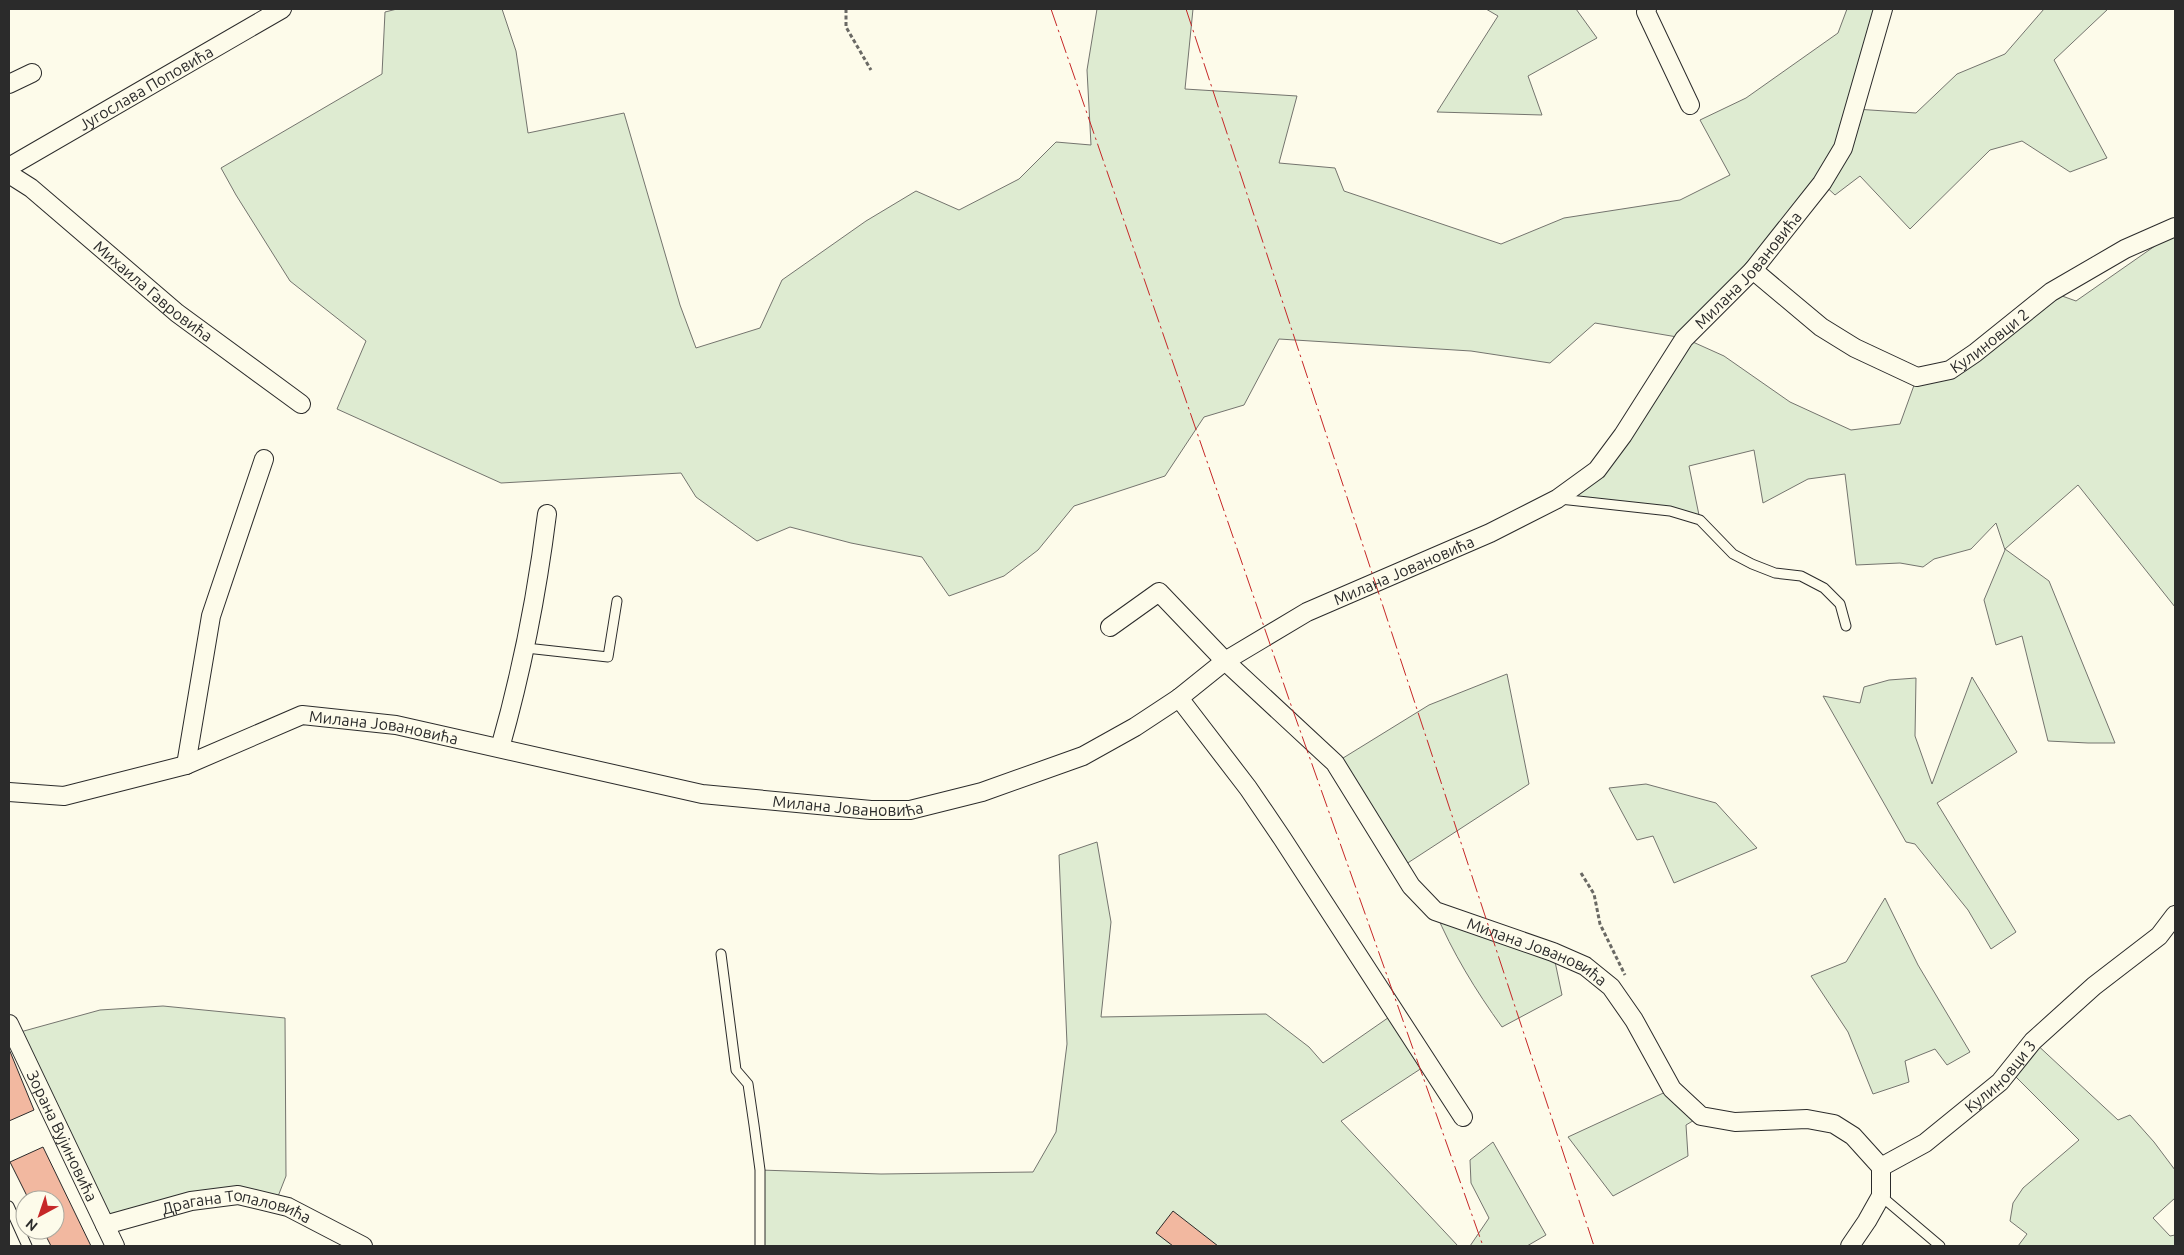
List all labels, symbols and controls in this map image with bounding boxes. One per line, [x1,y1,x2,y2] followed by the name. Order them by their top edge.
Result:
[75,42,216,134] street label: Југослава Поповића
[1691,208,1805,332] street label: Милана Јовановића
[90,237,216,345] street label: Михаила Гавровића
[1946,305,2032,376] street label: Кулиновци 2
[1331,532,1477,608] street label: Милана Јовановића
[308,707,460,748] street label: Милана Јовановића
[772,792,925,820] street label: Милана Јовановића
[1465,914,1611,989] street label: Милана Јовановића
[1961,1036,2039,1116] street label: Кулиновци 3
[24,1068,101,1204] street label: Зорана Вујиновића
[159,1186,314,1227] street label: Драгана Топаловића
[15,1190,65,1240] north arrow
[22,1215,41,1234] text: N

